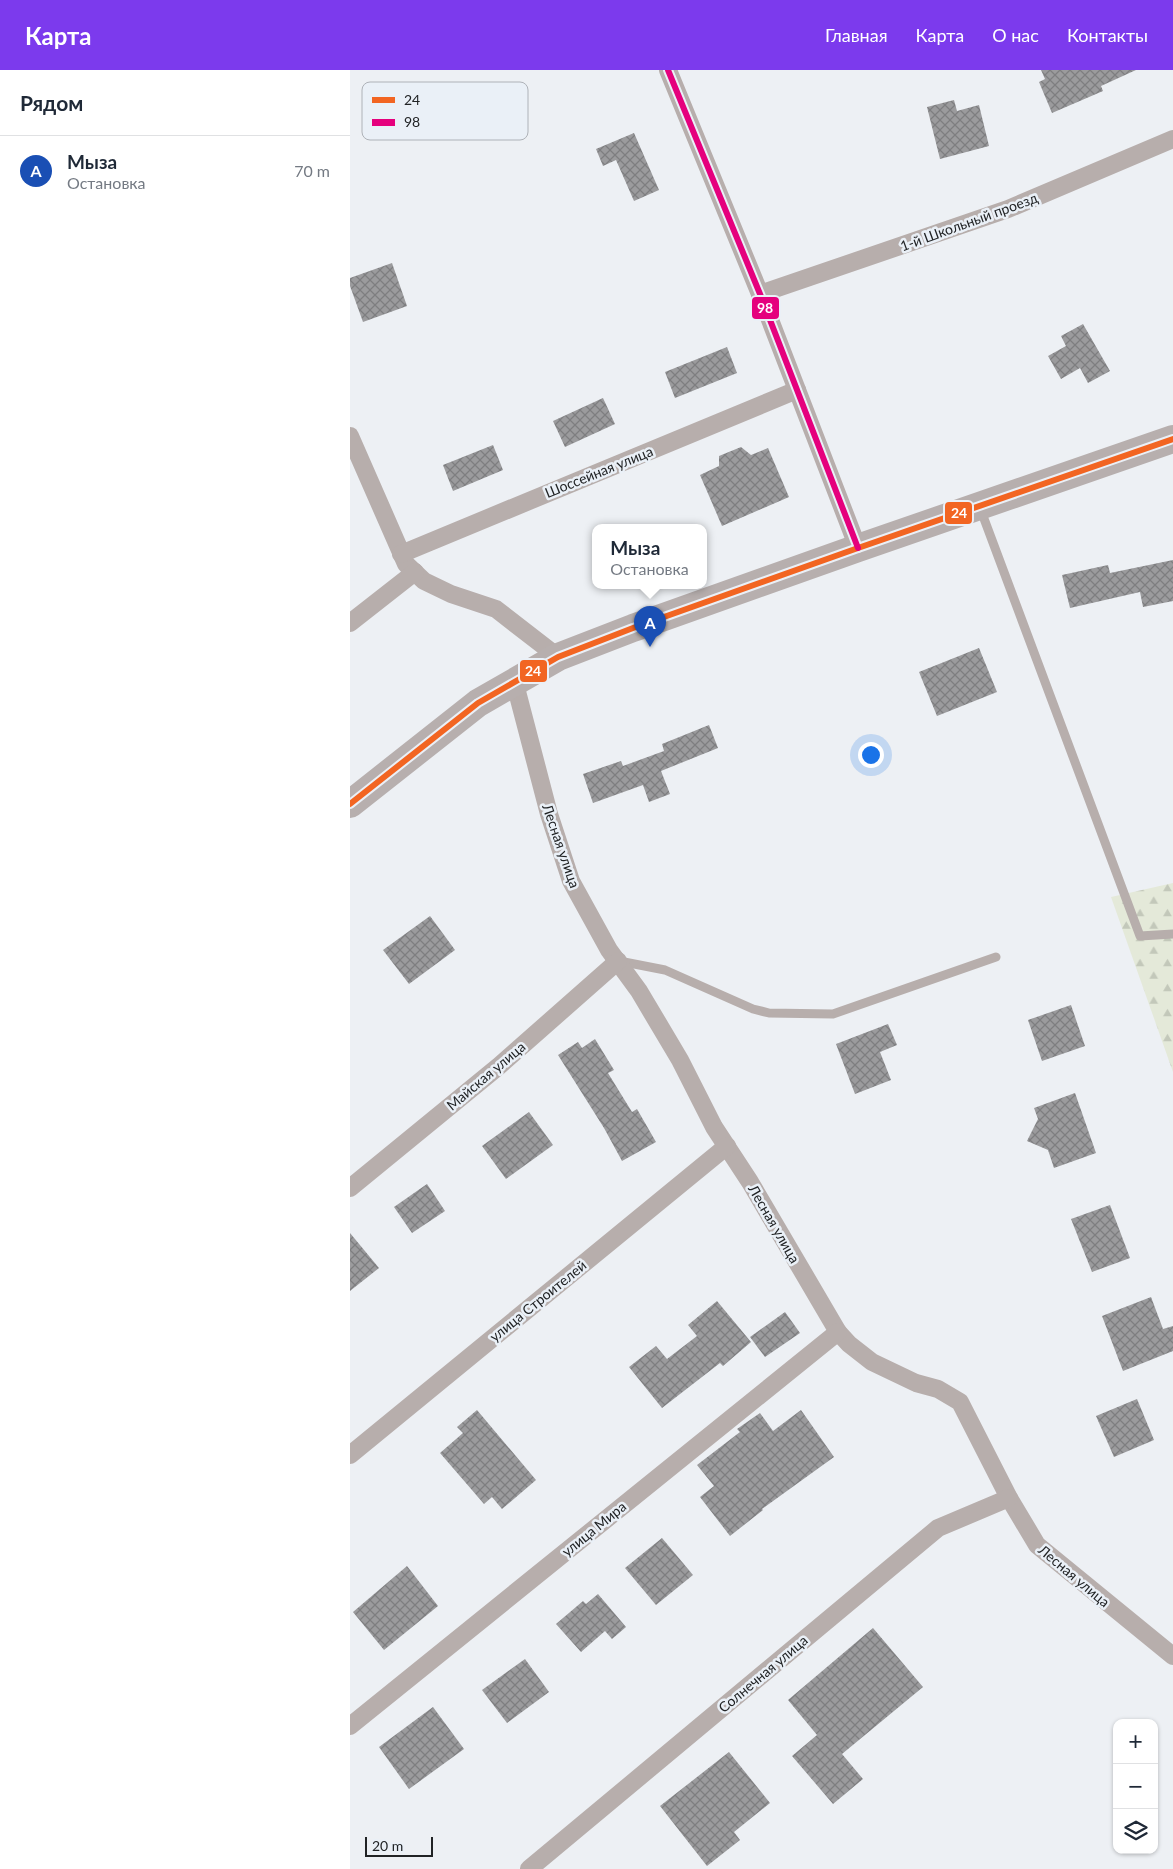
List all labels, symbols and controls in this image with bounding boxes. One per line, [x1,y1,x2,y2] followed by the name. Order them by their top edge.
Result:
[25,21,92,50] text: Карта
[825,24,888,46] text: Главная
[916,24,964,46] text: Карта
[992,24,1039,46] text: О нас
[1067,24,1148,46] text: Контакты
[362,82,528,140] legend
[20,90,83,115] text: Рядом
[404,91,420,108] text: 24
[404,113,420,130] text: 98
[67,150,117,173] text: Мыза
[30,161,42,180] text: A
[294,161,330,180] text: 70 m
[67,173,146,192] text: Остановка
[898,189,1040,254] street label: 1-й Школьный проезд
[751,296,780,320] line badge: 98
[757,299,773,316] text: 98
[542,442,655,501] street label: Шоссейная улица
[944,501,973,525] line badge: 24
[951,504,967,521] text: 24
[592,524,707,589] popup
[610,536,660,559] text: Мыза
[610,559,689,578] text: Остановка
[634,606,666,647] pin: A
[519,659,548,683] line badge: 24
[525,662,541,679] text: 24
[858,742,884,768] your location
[539,801,584,890] street label: Лесная улица
[443,1038,528,1113] street label: Майская улица
[745,1181,804,1266] street label: Лесная улица
[486,1256,590,1345] street label: улица Строителей
[558,1498,629,1560] street label: улица Мира
[1035,1540,1113,1610] street label: Лесная улица
[715,1631,811,1716] street label: Солнечная улица
[1113,1719,1158,1854] map controls
[1113,1719,1158,1764] button: +
[1113,1764,1158,1809] button: −
[1113,1809,1158,1854] button: layers
[365,1834,432,1857] scale bar
[372,1837,403,1854] text: 20 m

